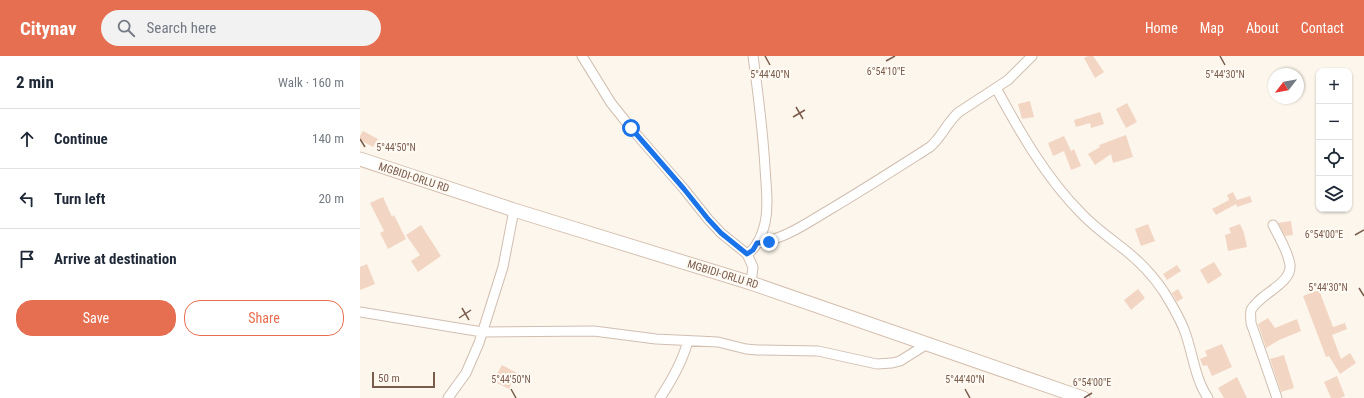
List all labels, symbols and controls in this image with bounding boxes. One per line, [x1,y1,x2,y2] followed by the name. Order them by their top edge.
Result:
[101,10,381,46] search box
[20,17,77,40] text: Citynav
[115,17,137,39] icon: search
[147,19,216,37] text: Search here
[1145,20,1178,36] text: Home
[1200,20,1224,36] text: Map
[1246,20,1279,36] text: About
[1301,20,1344,36] text: Contact
[867,66,905,77] text: 6°54'10"E
[1268,68,1304,104] north arrow
[1316,68,1352,212] map controls
[1316,68,1352,104] button: +
[750,69,790,80] text: 5°44'40"N
[1205,69,1245,80] text: 5°44'30"N
[16,72,54,92] text: 2 min
[278,75,344,90] text: Walk · 160 m
[1316,104,1352,140] button: −
[622,119,640,137] route start
[16,128,38,150] icon: ahead
[54,130,108,148] text: Continue
[312,131,344,146] text: 140 m
[1316,140,1352,176] button: locate
[376,142,416,153] text: 5°44'50"N
[377,160,451,195] street label: MGBIDI-ORLU RD
[1316,176,1352,212] button: layers
[16,188,38,210] icon: left
[54,190,105,208] text: Turn left
[318,191,344,206] text: 20 m
[1305,229,1343,240] text: 6°54'00"E
[760,233,778,251] route end
[16,248,38,270] icon: arrive
[54,250,177,268] text: Arrive at destination
[686,258,760,291] street label: MGBIDI-ORLU RD
[1308,282,1348,293] text: 5°44'30"N
[16,300,176,336] button: Save
[184,300,344,336] button: Share
[372,370,435,389] scale bar
[378,372,400,385] text: 50 m
[491,374,531,385] text: 5°44'50"N
[945,374,985,385] text: 5°44'40"N
[1073,377,1111,388] text: 6°54'00"E

